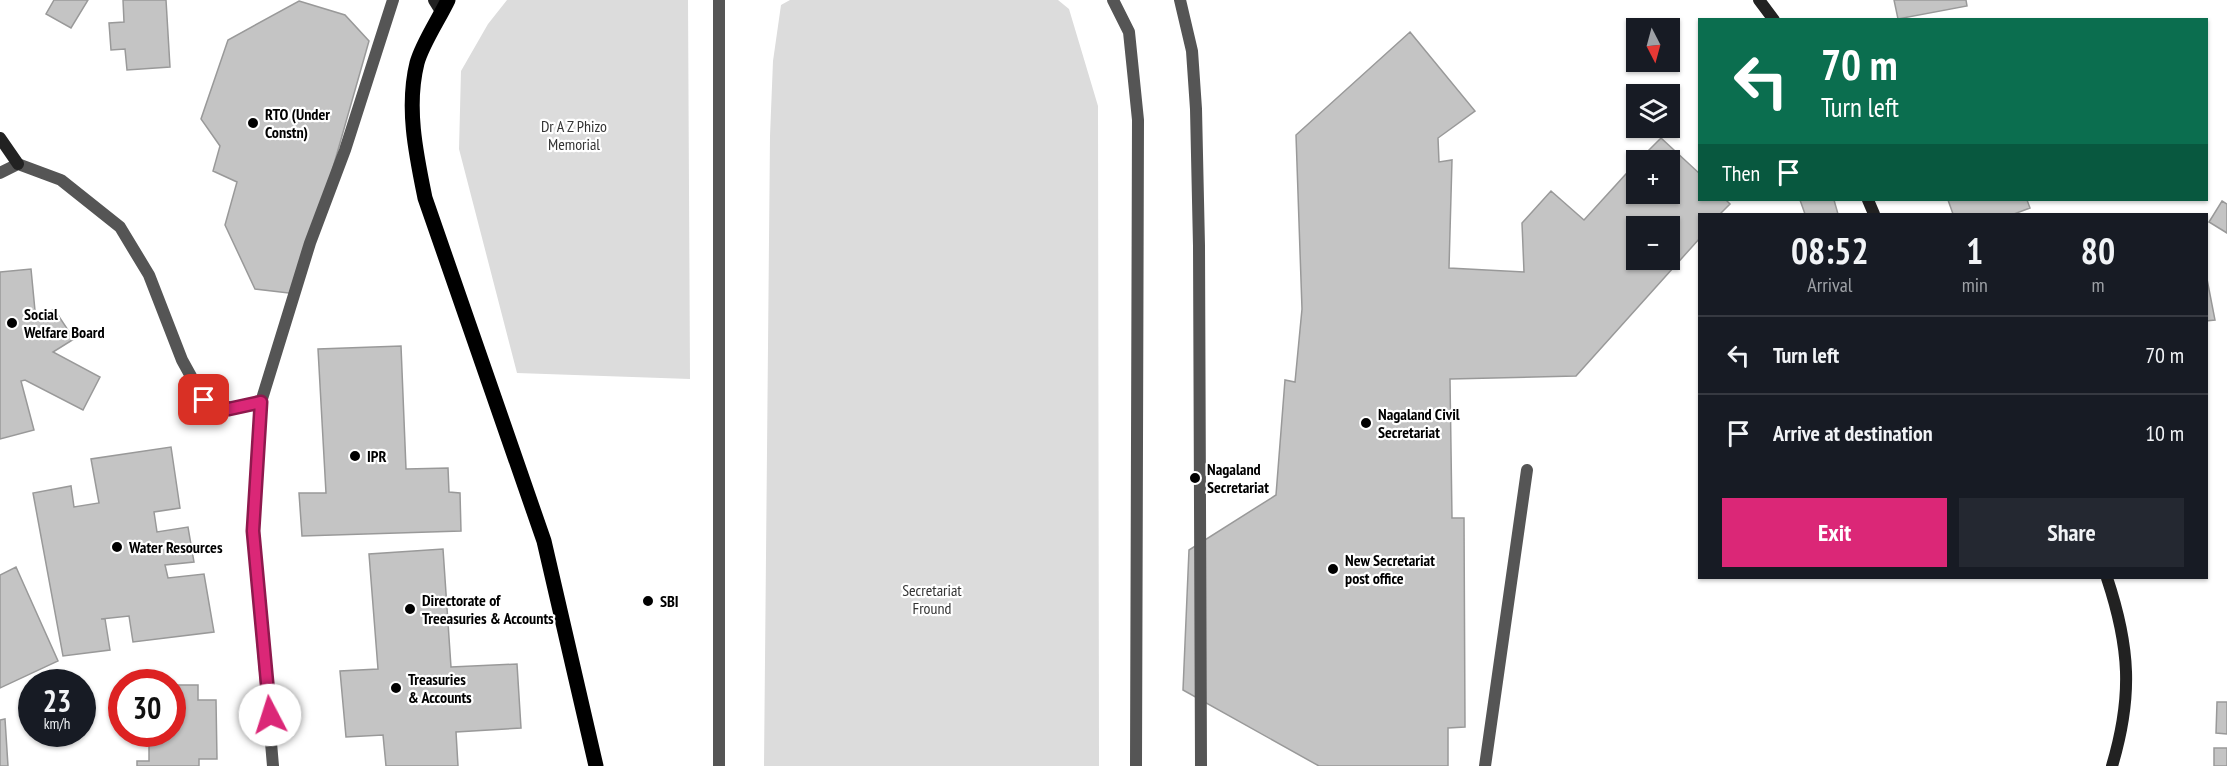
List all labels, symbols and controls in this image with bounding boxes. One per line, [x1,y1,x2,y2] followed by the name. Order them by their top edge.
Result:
[1626,18,1680,72] north arrow
[1626,18,1680,270] map controls
[1821,37,1898,92] text: 70 m
[1722,42,1800,120] icon: left
[1626,84,1680,138] button: layers
[1821,90,1899,124] text: Turn left
[265,104,330,142] place label: RTO (Under Constn)
[246,116,260,130] marker: RTO (Under Constn)
[541,116,607,154] park label: Dr A Z Phizo Memorial
[1626,150,1680,204] button: +
[1772,156,1805,189] icon: arrive
[1722,159,1760,187] text: Then
[1626,216,1680,270] button: −
[1791,227,1869,274] text: 08:52
[1966,227,1983,274] text: 1
[2081,227,2115,274] text: 80
[1807,272,1852,298] text: Arrival
[1962,272,1988,298] text: min
[2091,272,2104,298] text: m
[23,304,105,342] place label: Social Welfare Board
[5,316,19,330] marker: Social Welfare Board
[1722,339,1755,372] icon: left
[1773,341,1839,369] text: Turn left
[2145,341,2184,369] text: 70 m
[178,374,229,425] pin
[187,383,220,416] icon: arrive
[1378,404,1460,442] place label: Nagaland Civil Secretariat
[1359,416,1373,430] marker: Nagaland Civil Secretariat
[1722,417,1755,450] icon: arrive
[1773,419,1933,447] text: Arrive at destination
[2145,419,2184,447] text: 10 m
[367,446,387,466] place label: IPR
[348,449,362,463] marker: IPR
[1207,459,1269,497] place label: Nagaland Secretariat
[1188,471,1202,485] marker: Nagaland Secretariat
[1722,498,1947,567] button: Exit
[1959,498,2184,567] button: Share
[128,537,223,557] place label: Water Resources
[110,540,124,554] marker: Water Resources
[1345,550,1435,588] place label: New Secretariat post office
[1326,562,1340,576] marker: New Secretariat post office
[902,580,962,618] park label: Secretariat Fround
[422,590,554,628] place label: Directorate of Treeasuries & Accounts
[660,591,679,611] place label: SBI
[641,594,655,608] marker: SBI
[403,602,417,616] marker: Directorate of Treeasuries & Accounts
[108,669,186,747] speed limit sign: 30
[408,669,472,707] place label: Treasuries & Accounts
[43,681,71,720] text: 23
[389,681,403,695] marker: Treasuries & Accounts
[238,683,302,747] position arrow
[44,714,70,733] text: km/h

